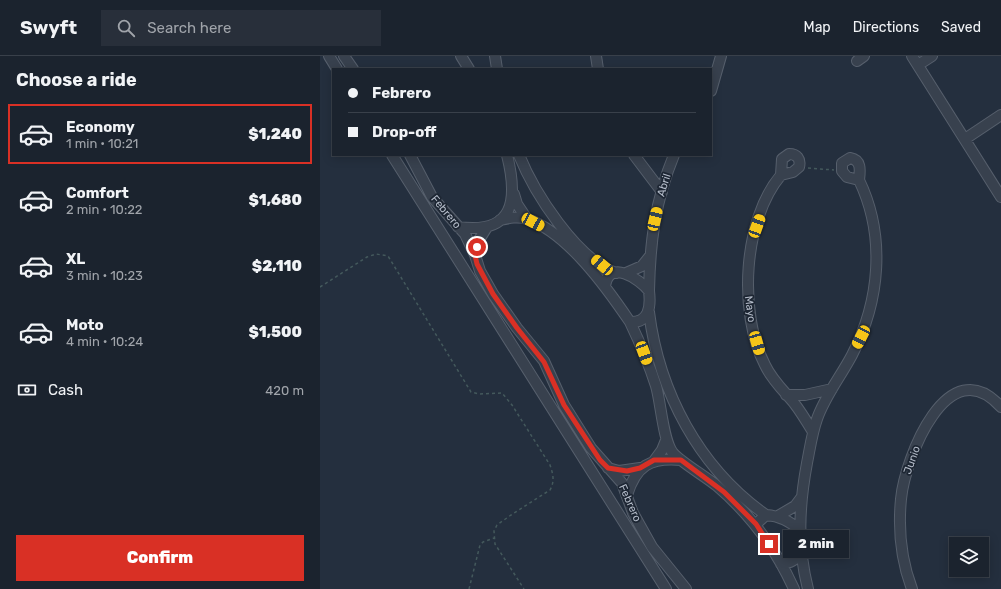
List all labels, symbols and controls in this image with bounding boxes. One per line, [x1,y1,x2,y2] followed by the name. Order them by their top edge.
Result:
[101,10,381,46] search box
[20,16,77,39] text: Swyft
[115,17,137,39] icon: search
[147,19,231,37] text: Search here
[804,19,831,36] text: Map
[853,19,919,36] text: Directions
[941,19,981,36] text: Saved
[16,69,137,91] text: Choose a ride
[372,84,431,102] text: Febrero
[18,116,54,152] icon: car
[66,118,135,136] text: Economy
[372,123,436,141] text: Drop-off
[248,125,302,143] text: $1,240
[66,136,138,151] text: 1 min · 10:21
[654,172,674,198] street label: Abril
[18,182,54,218] icon: car
[66,184,129,202] text: Comfort
[248,191,302,209] text: $1,680
[428,193,464,231] street label: Febrero
[66,202,142,217] text: 2 min · 10:22
[646,206,664,232] car
[520,211,546,233] car
[747,213,767,239] car
[468,238,486,256] route start
[18,248,54,284] icon: car
[66,250,85,268] text: XL
[589,253,615,277] car
[252,257,302,275] text: $2,110
[66,268,143,283] text: 3 min · 10:23
[742,295,758,323] street label: Mayo
[18,314,54,350] icon: car
[66,316,104,334] text: Moto
[248,323,302,341] text: $1,500
[850,324,872,350] car
[748,330,766,356] car
[66,334,143,349] text: 4 min · 10:24
[634,340,654,366] car
[16,379,38,401] icon: cash
[48,381,83,399] text: Cash
[265,383,304,398] text: 420 m
[901,444,923,476] street label: Junio
[616,482,644,524] street label: Febrero
[783,530,849,558] callout: 2 min
[16,535,304,581] button: Confirm
[760,535,778,553] route end
[798,536,834,551] text: 2 min
[949,537,989,577] map controls
[949,537,989,577] button: layers

